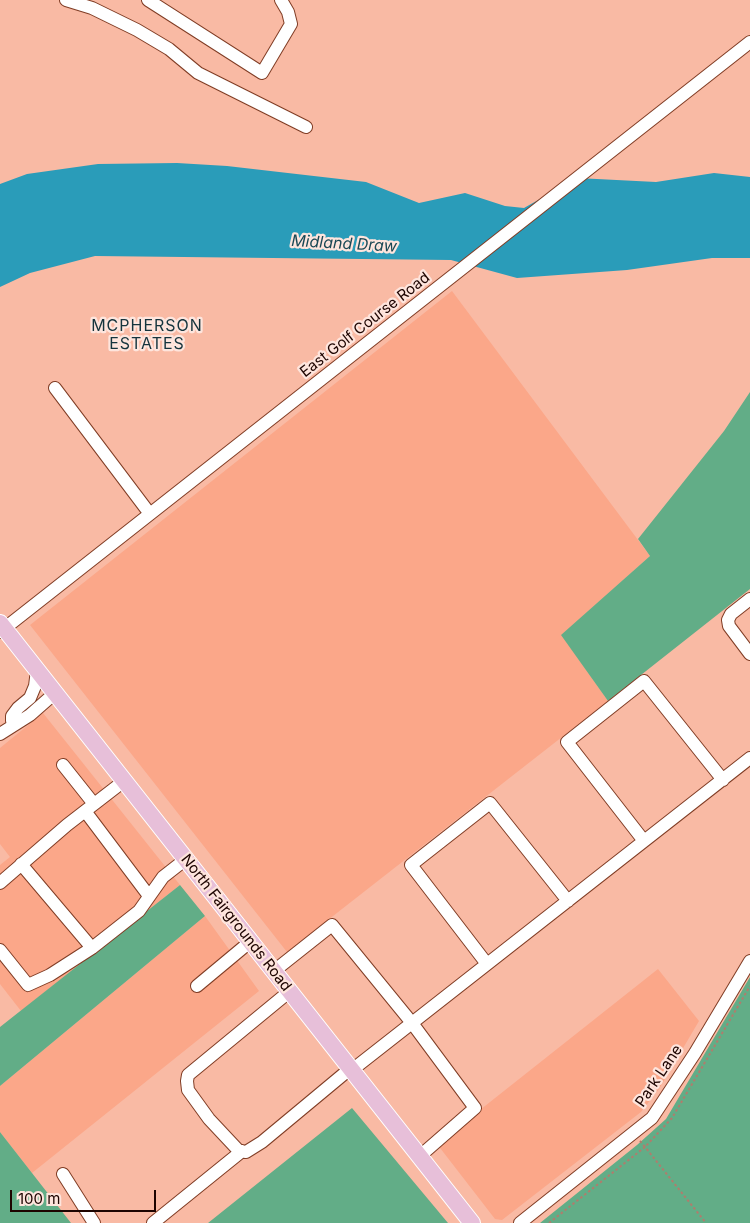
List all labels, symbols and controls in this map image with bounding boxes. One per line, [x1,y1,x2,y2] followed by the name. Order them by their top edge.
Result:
[291,232,397,256] water label: Midland Draw
[297,269,433,381] street label: East Golf Course Road
[90,316,204,354] district label: MCPHERSON ESTATES
[177,851,295,995] street label: North Fairgrounds Road
[632,1042,686,1110] street label: Park Lane
[12,1180,159,1212] scale bar
[18,1189,60,1208] text: 100 m

